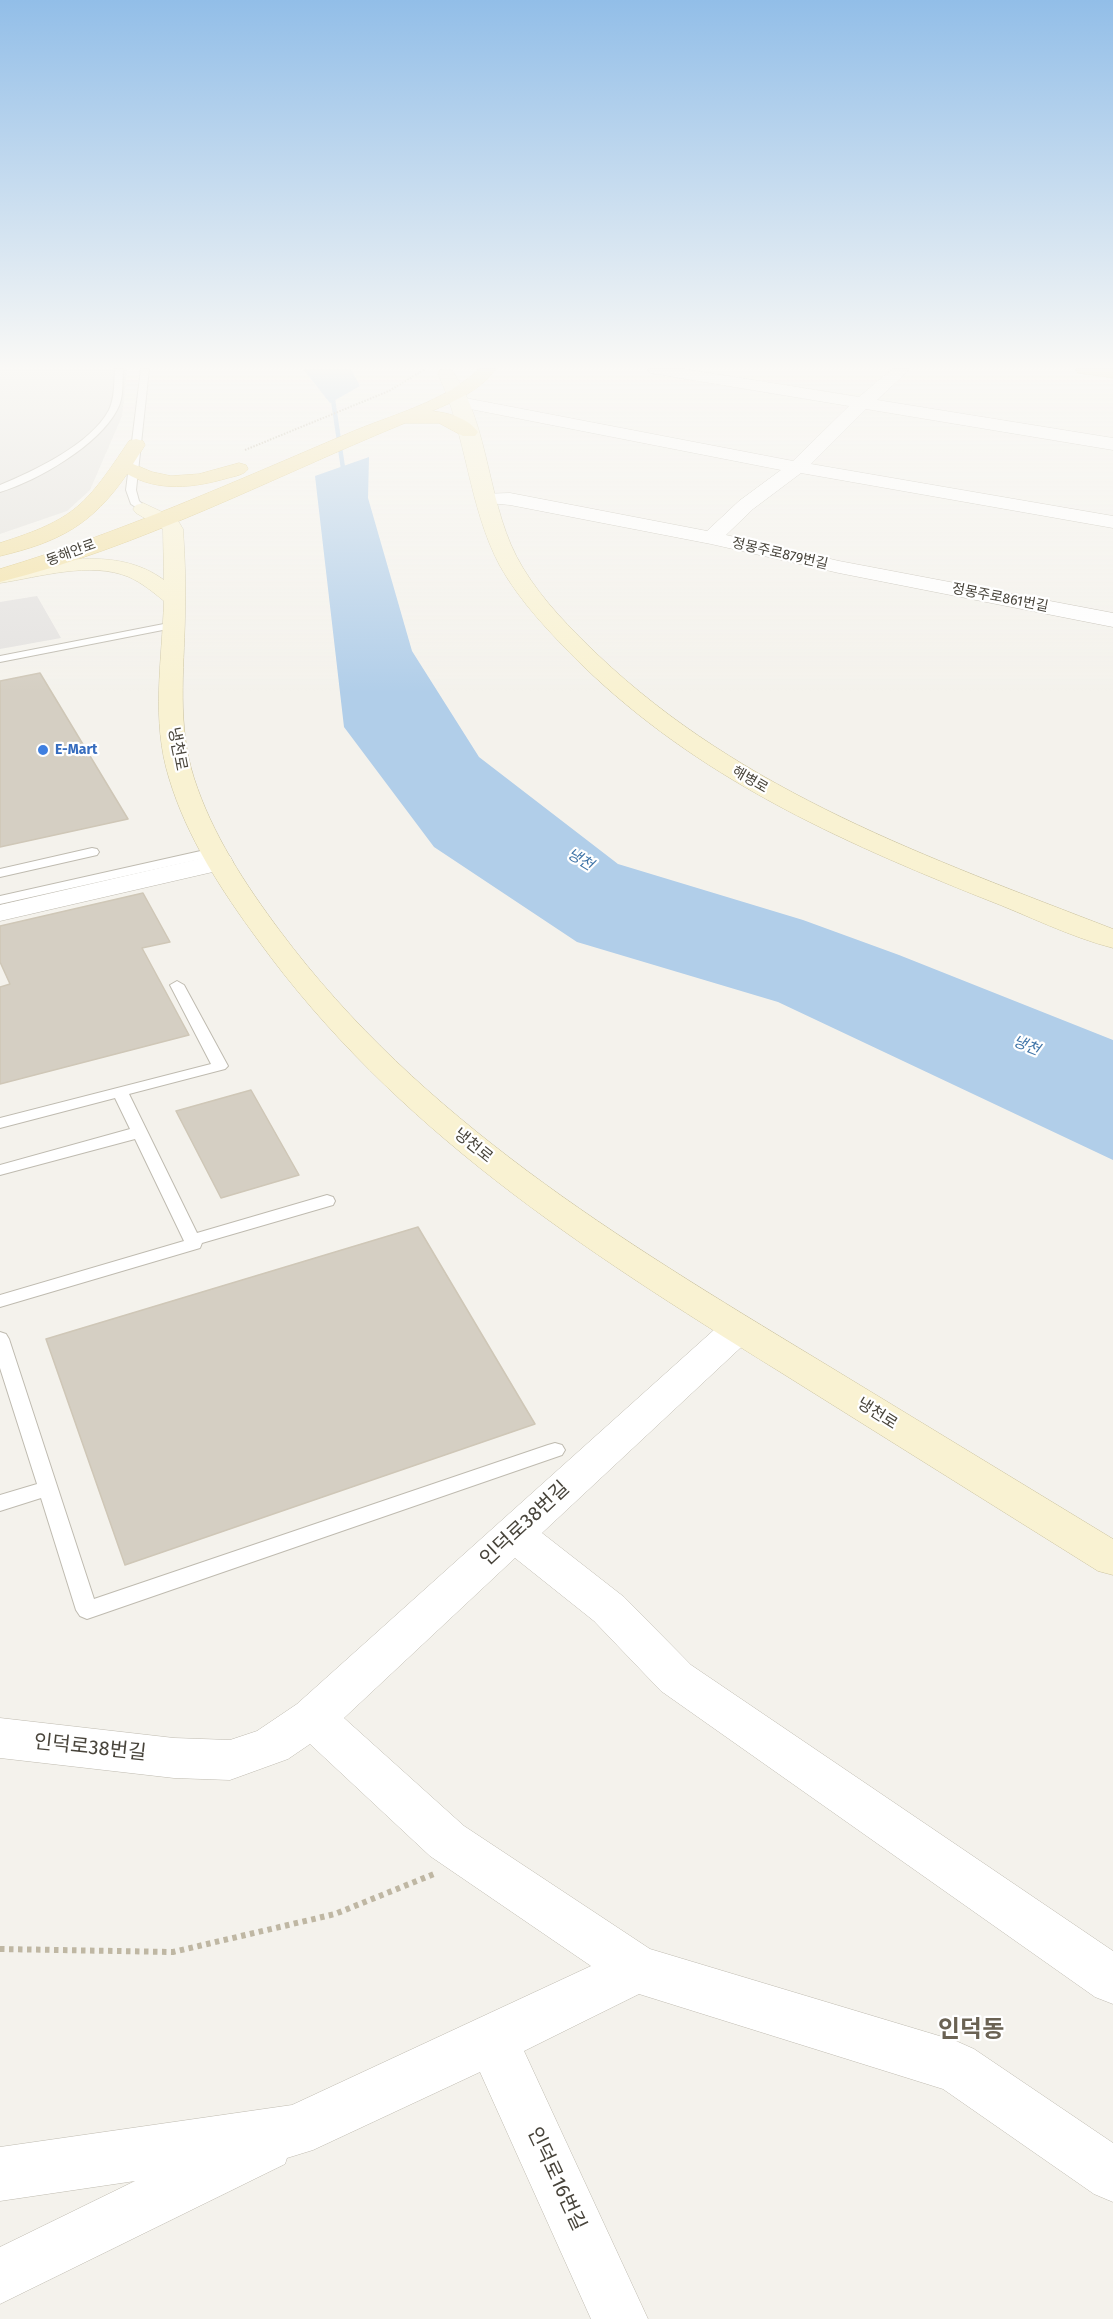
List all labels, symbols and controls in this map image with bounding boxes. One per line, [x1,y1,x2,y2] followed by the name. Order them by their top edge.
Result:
[730,535,830,573] street label: 정몽주로879번길
[44,536,98,570] street label: 동해안로
[950,580,1050,616] street label: 정몽주로861번길
[163,725,191,773] street label: 냉천로
[55,742,97,758] place label: E-Mart
[36,743,50,757] marker: E-Mart
[729,763,771,797] street label: 해병로
[564,845,596,875] water label: 냉천
[1010,1032,1042,1060] water label: 냉천
[450,1125,496,1167] street label: 냉천로
[853,1394,901,1434] street label: 냉천로
[475,1477,575,1571] street label: 인덕로38번길
[33,1730,147,1766] street label: 인덕로38번길
[938,2016,1004,2044] district label: 인덕동
[522,2123,590,2235] street label: 인덕로16번길

